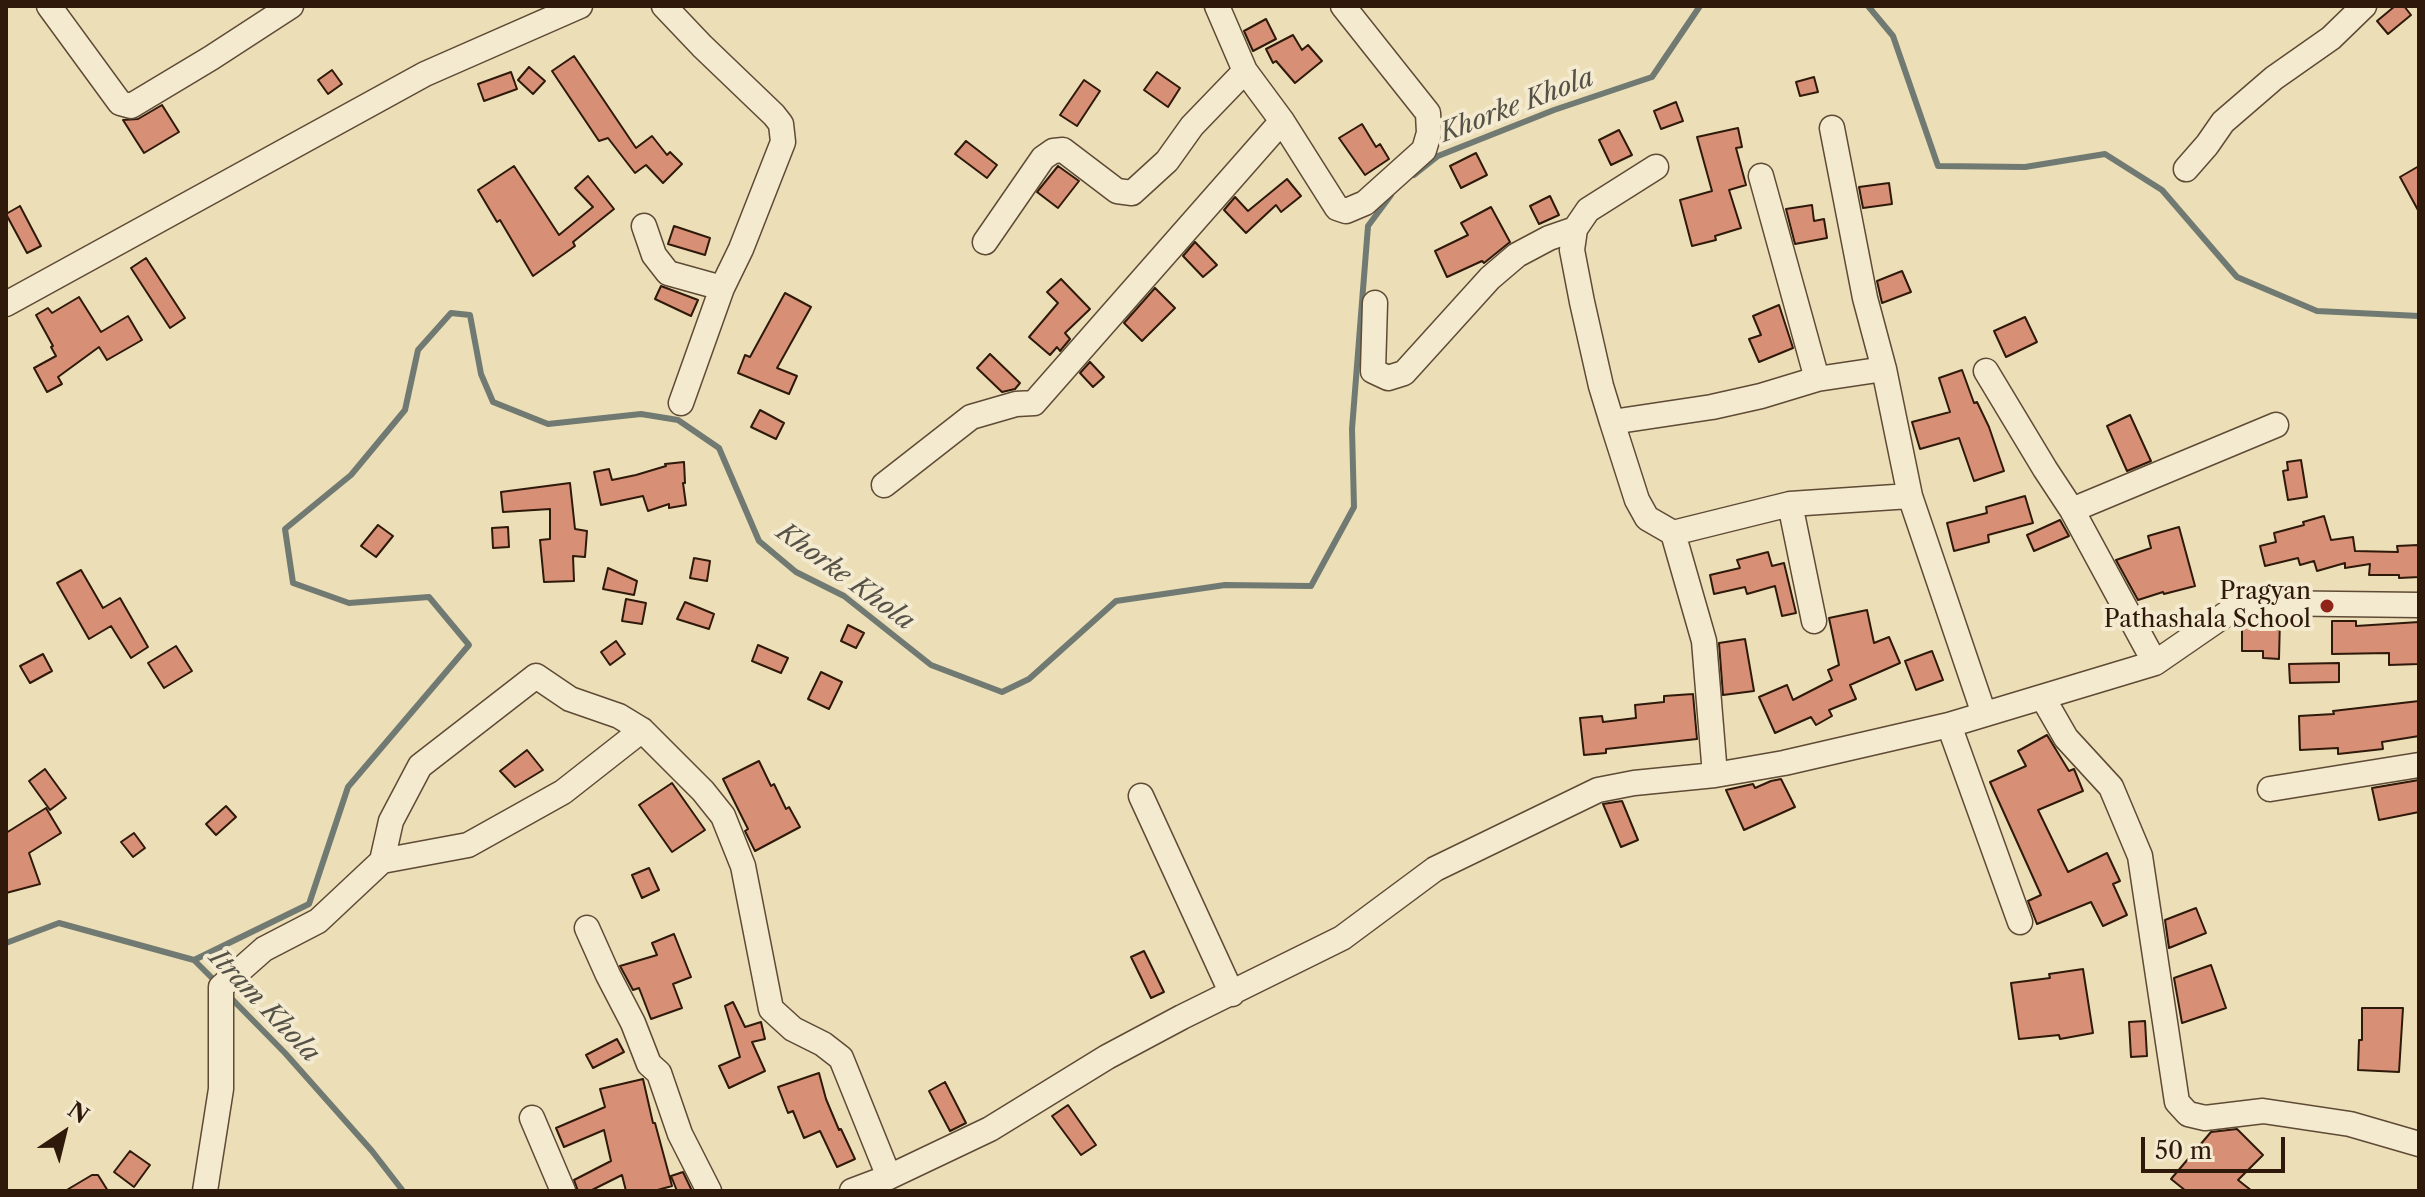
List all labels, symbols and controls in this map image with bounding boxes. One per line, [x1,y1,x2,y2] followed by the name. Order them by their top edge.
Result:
[1436,62,1598,150] water label: Khorke Khola
[770,517,920,637] water label: Khorke Khola
[2104,578,2311,634] place label: Pragyan Pathashala School
[2318,597,2336,615] marker: Pragyan Pathashala School
[202,943,326,1069] water label: Itram Khola
[24,1093,104,1173] north arrow
[62,1096,94,1129] text: N
[2145,1121,2289,1171] scale bar
[2155,1136,2212,1165] text: 50 m

